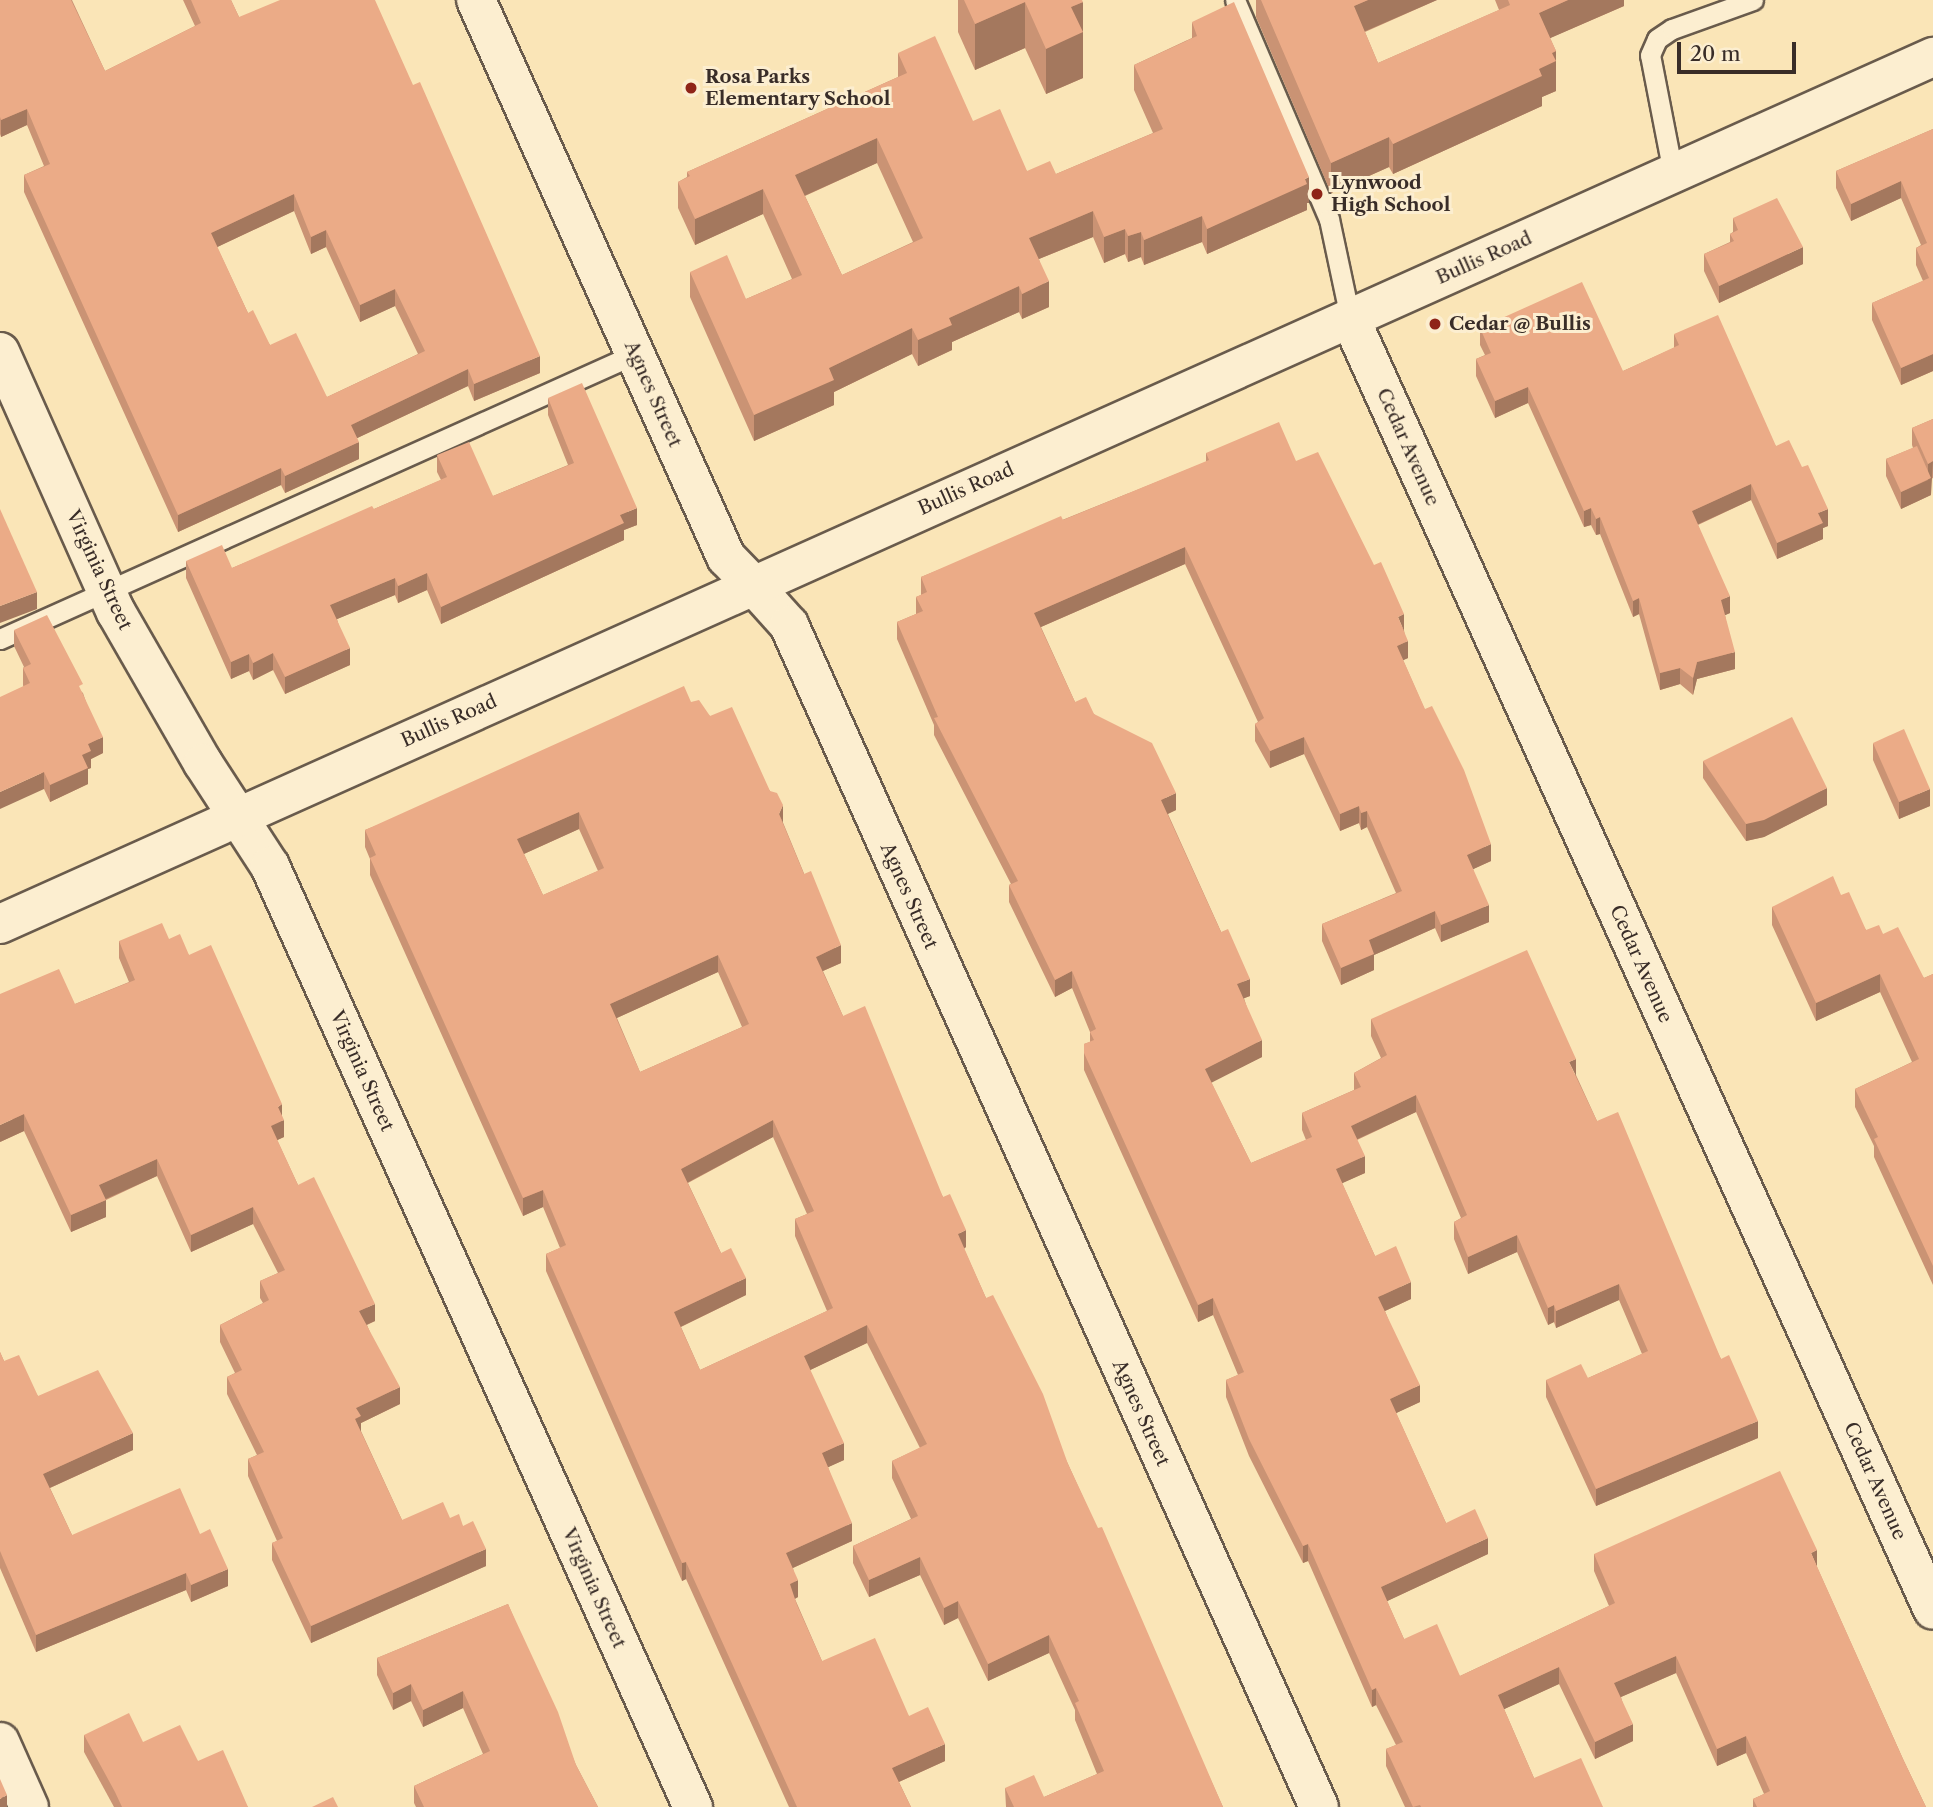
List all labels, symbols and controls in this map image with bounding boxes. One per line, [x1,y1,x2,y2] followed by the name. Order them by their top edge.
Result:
[1681,28,1800,72] scale bar
[1690,41,1741,66] text: 20 m
[705,66,891,110] place label: Rosa Parks Elementary School
[683,80,699,96] marker: Rosa Parks Elementary School
[1331,172,1450,216] place label: Lynwood High School
[1309,186,1325,202] marker: Lynwood High School
[1433,227,1535,289] street label: Bullis Road
[1449,313,1591,335] place label: Cedar @ Bullis
[1427,316,1443,332] marker: Cedar @ Bullis
[619,337,687,451] street label: Agnes Street
[1372,384,1444,510] street label: Cedar Avenue
[915,458,1017,520] street label: Bullis Road
[61,506,137,634] street label: Virginia Street
[398,690,500,752] street label: Bullis Road
[875,839,943,953] street label: Agnes Street
[1605,901,1677,1027] street label: Cedar Avenue
[325,1007,399,1135] street label: Virginia Street
[1107,1356,1175,1470] street label: Agnes Street
[1839,1418,1911,1544] street label: Cedar Avenue
[557,1524,631,1652] street label: Virginia Street

